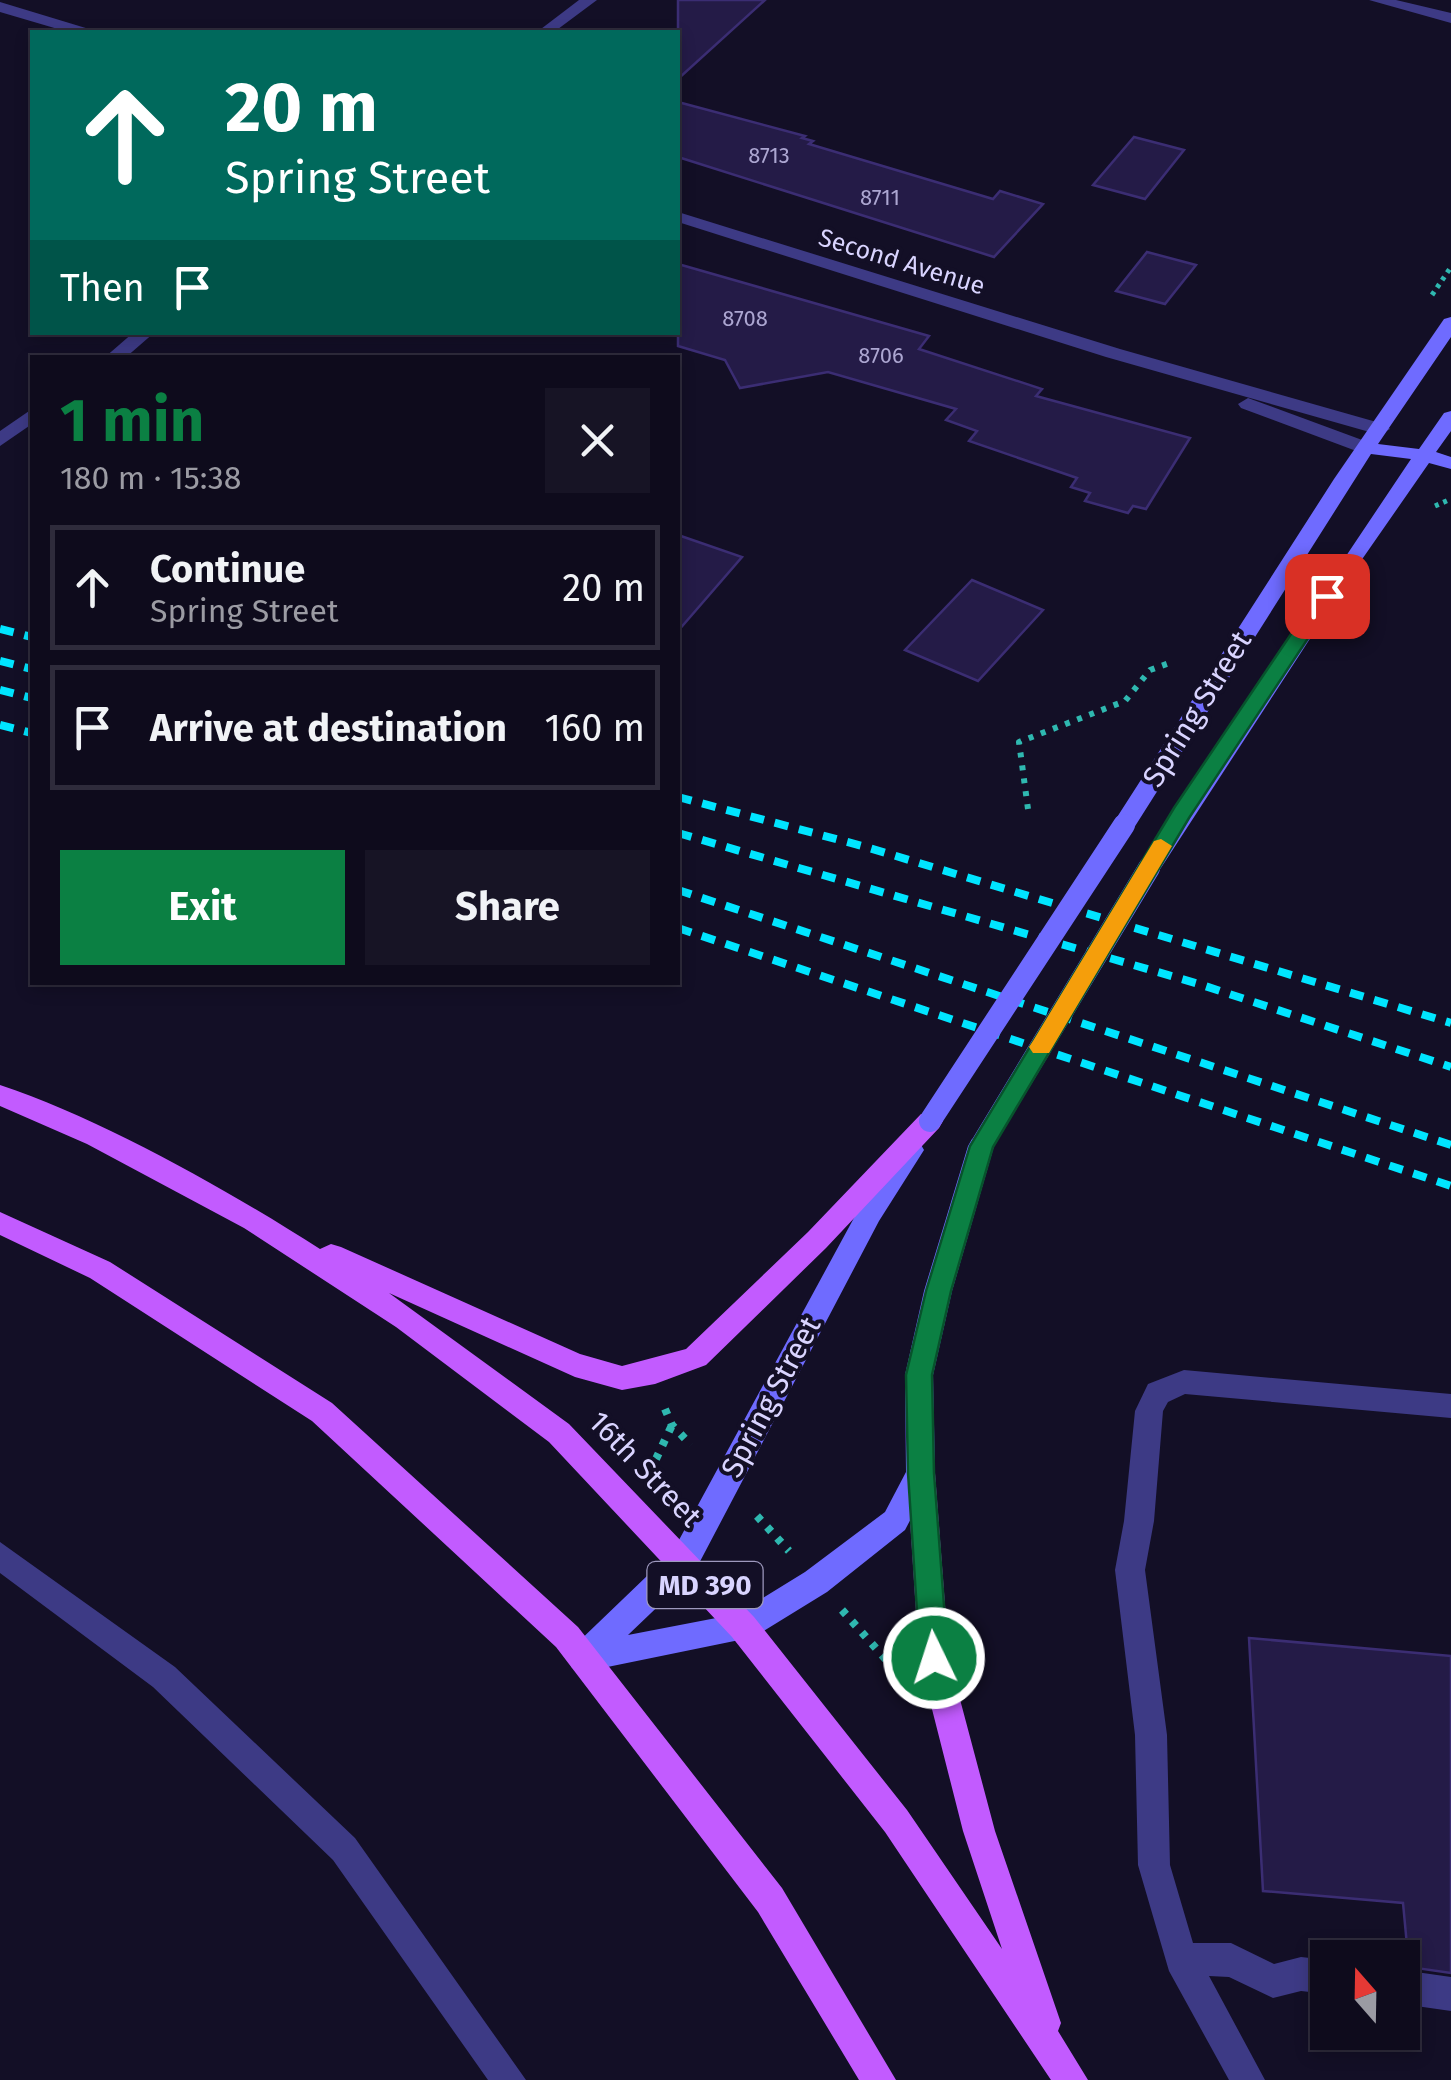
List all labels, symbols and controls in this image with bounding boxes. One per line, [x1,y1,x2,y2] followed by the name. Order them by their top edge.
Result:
[225,66,378,150] text: 20 m
[60,70,190,200] icon: ahead
[748,142,790,169] house number: 8713
[225,151,490,205] text: Spring Street
[860,184,900,211] house number: 8711
[815,222,989,302] street label: Second Avenue
[165,260,220,315] icon: arrive
[60,265,145,311] text: Then
[722,305,768,332] house number: 8708
[858,342,904,369] house number: 8706
[60,385,204,457] text: 1 min
[545,388,650,493] button: close
[60,459,241,497] text: 180 m · 15:38
[150,546,305,592] text: Continue
[1285,554,1370,639] pin
[65,560,120,615] icon: ahead
[562,565,645,611] text: 20 m
[1300,569,1355,624] icon: arrive
[150,592,339,630] text: Spring Street
[1135,624,1259,793] street label: Spring Street
[65,700,120,755] icon: arrive
[150,705,507,751] text: Arrive at destination
[544,705,645,751] text: 160 m
[60,850,345,965] button: Exit
[365,850,650,965] button: Share
[714,1310,828,1483] street label: Spring Street
[581,1404,709,1534] street label: 16th Street
[648,1562,762,1608] road number: MD 390
[882,1606,986,1710] position arrow
[1310,1940,1420,2050] north arrow
[1310,1940,1420,2050] map controls

